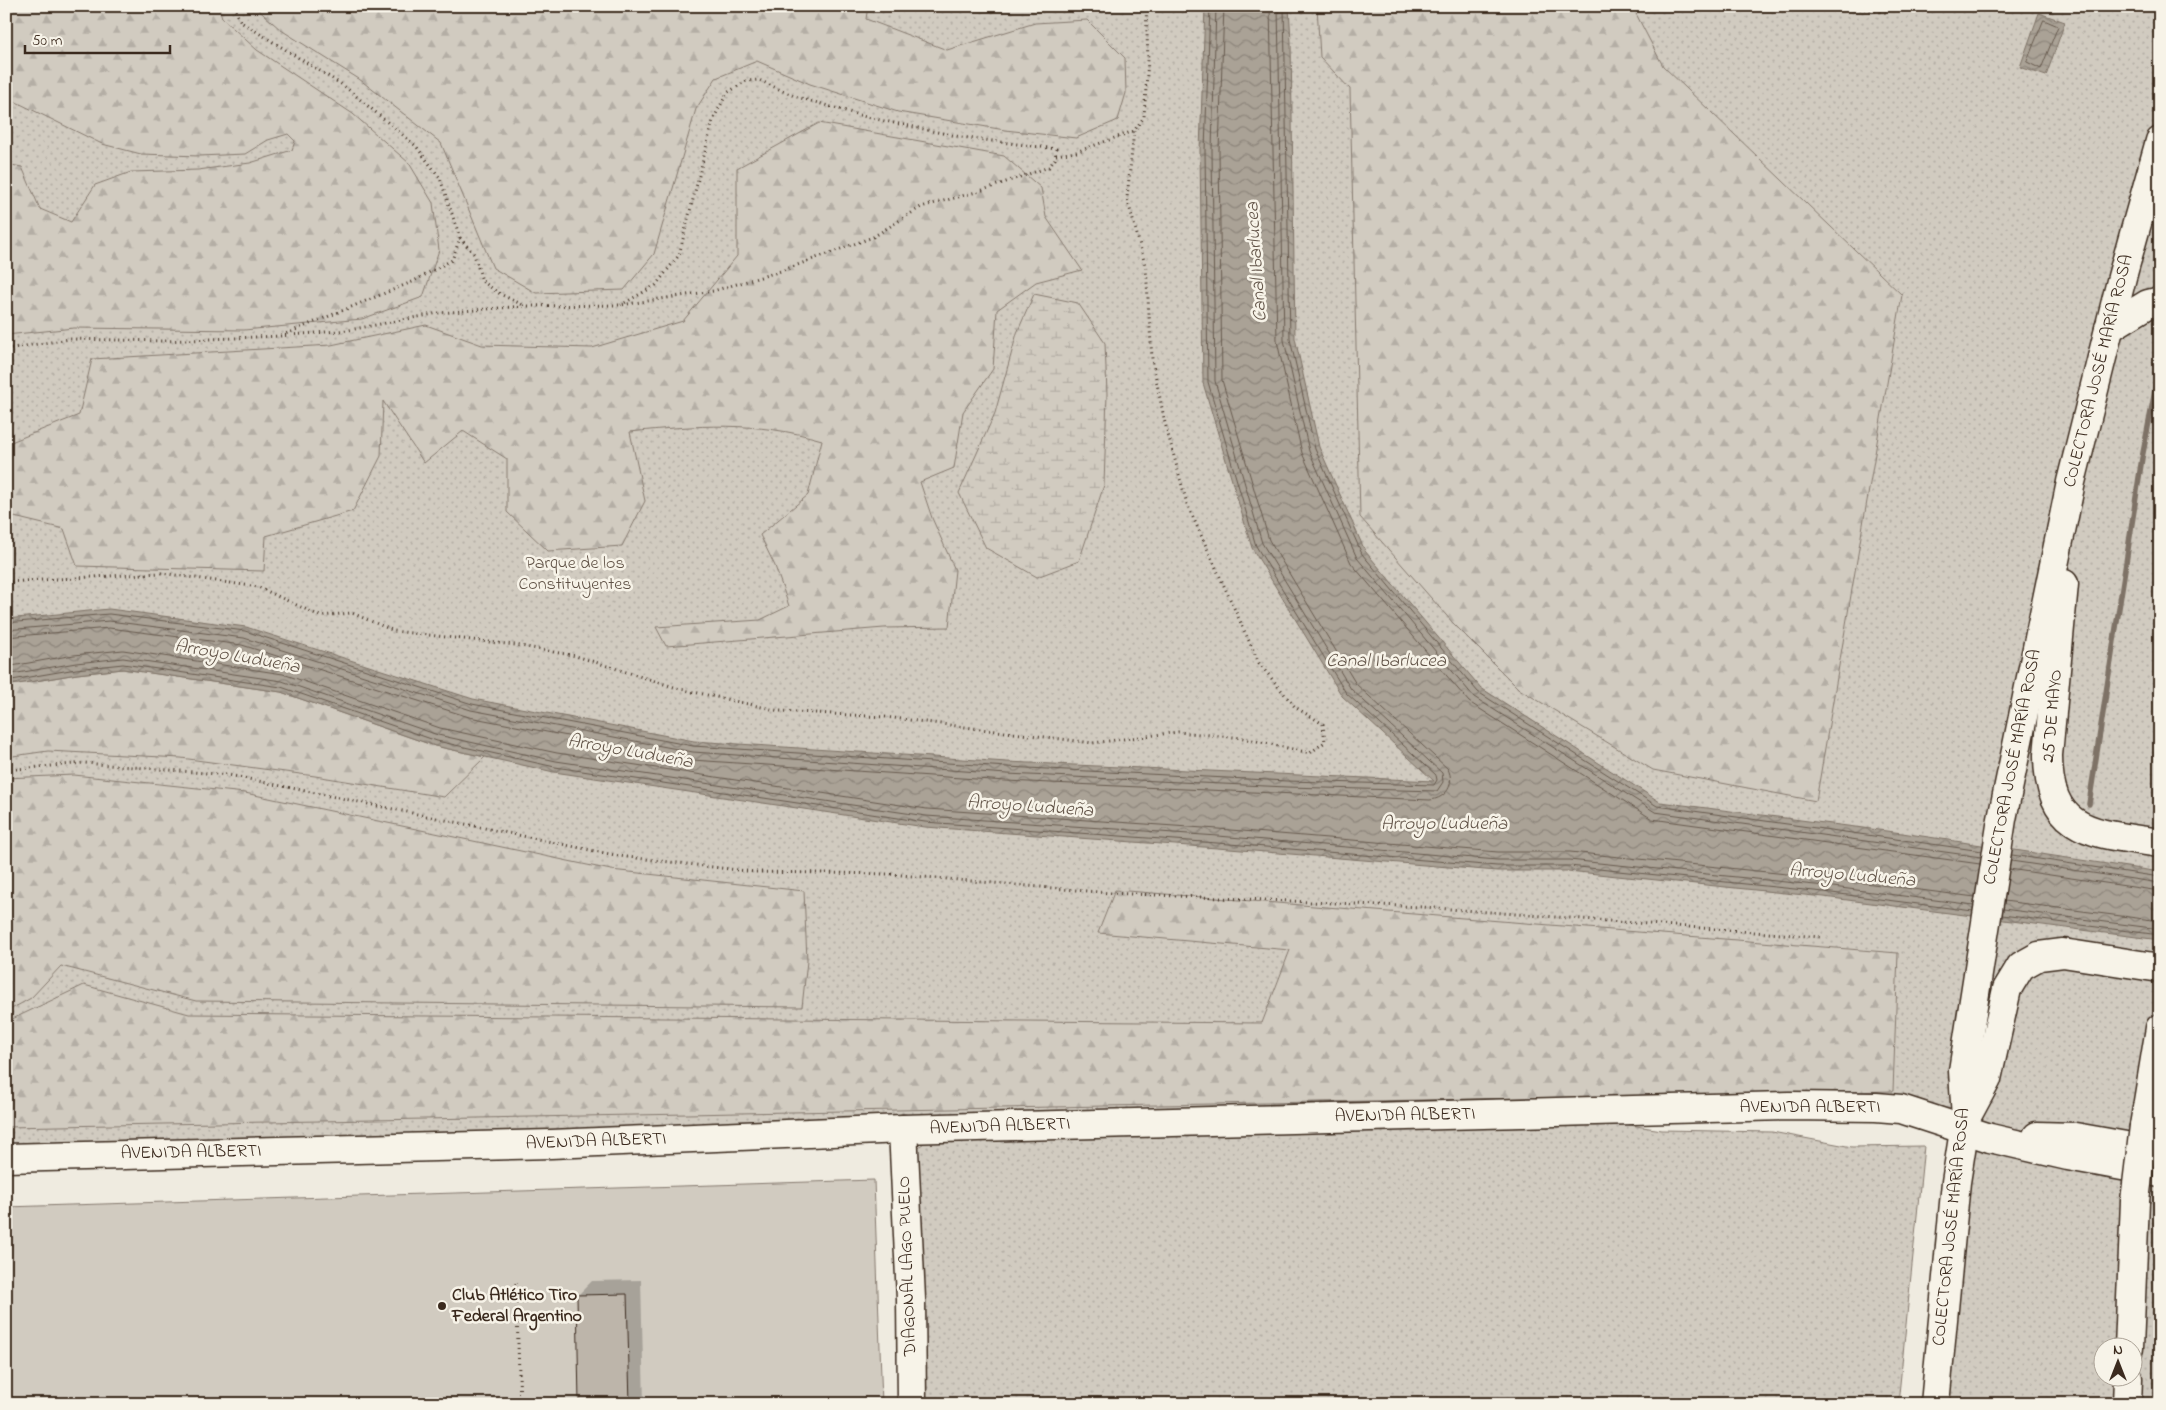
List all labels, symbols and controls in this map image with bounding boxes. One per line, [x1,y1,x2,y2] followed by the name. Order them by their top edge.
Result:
[25,22,170,54] scale bar
[32,30,63,52] text: 50 m
[1239,200,1275,323] water label: Canal Ibarlucea
[2057,252,2141,490] street label: COLECTORA JOSÉ MARÍA ROSA
[518,551,632,598] park label: Parque de los Constituyentes
[172,633,302,681] water label: Arroyo Ludueña
[1977,647,2049,887] street label: COLECTORA JOSÉ MARÍA ROSA
[1326,648,1447,675] water label: Canal Ibarlucea
[2036,668,2070,764] street label: 25 DE MAYO
[565,728,695,776] water label: Arroyo Ludueña
[966,789,1095,825] water label: Arroyo Ludueña
[1381,811,1508,838] water label: Arroyo Ludueña
[1788,857,1917,895] water label: Arroyo Ludueña
[1740,1095,1880,1121] street label: AVENIDA ALBERTI
[1334,1102,1476,1130] street label: AVENIDA ALBERTI
[1927,1107,1977,1347] street label: COLECTORA JOSÉ MARÍA ROSA
[929,1112,1071,1142] street label: AVENIDA ALBERTI
[525,1127,667,1157] street label: AVENIDA ALBERTI
[120,1139,262,1167] street label: AVENIDA ALBERTI
[892,1175,924,1358] street label: DIAGONAL LAGO PUELO
[451,1283,582,1331] place label: Club Atlético Tiro Federal Argentino
[436,1300,448,1312] marker: Club Atlético Tiro Federal Argentino
[2094,1338,2144,1388] north arrow
[2113,1340,2123,1361] text: N

